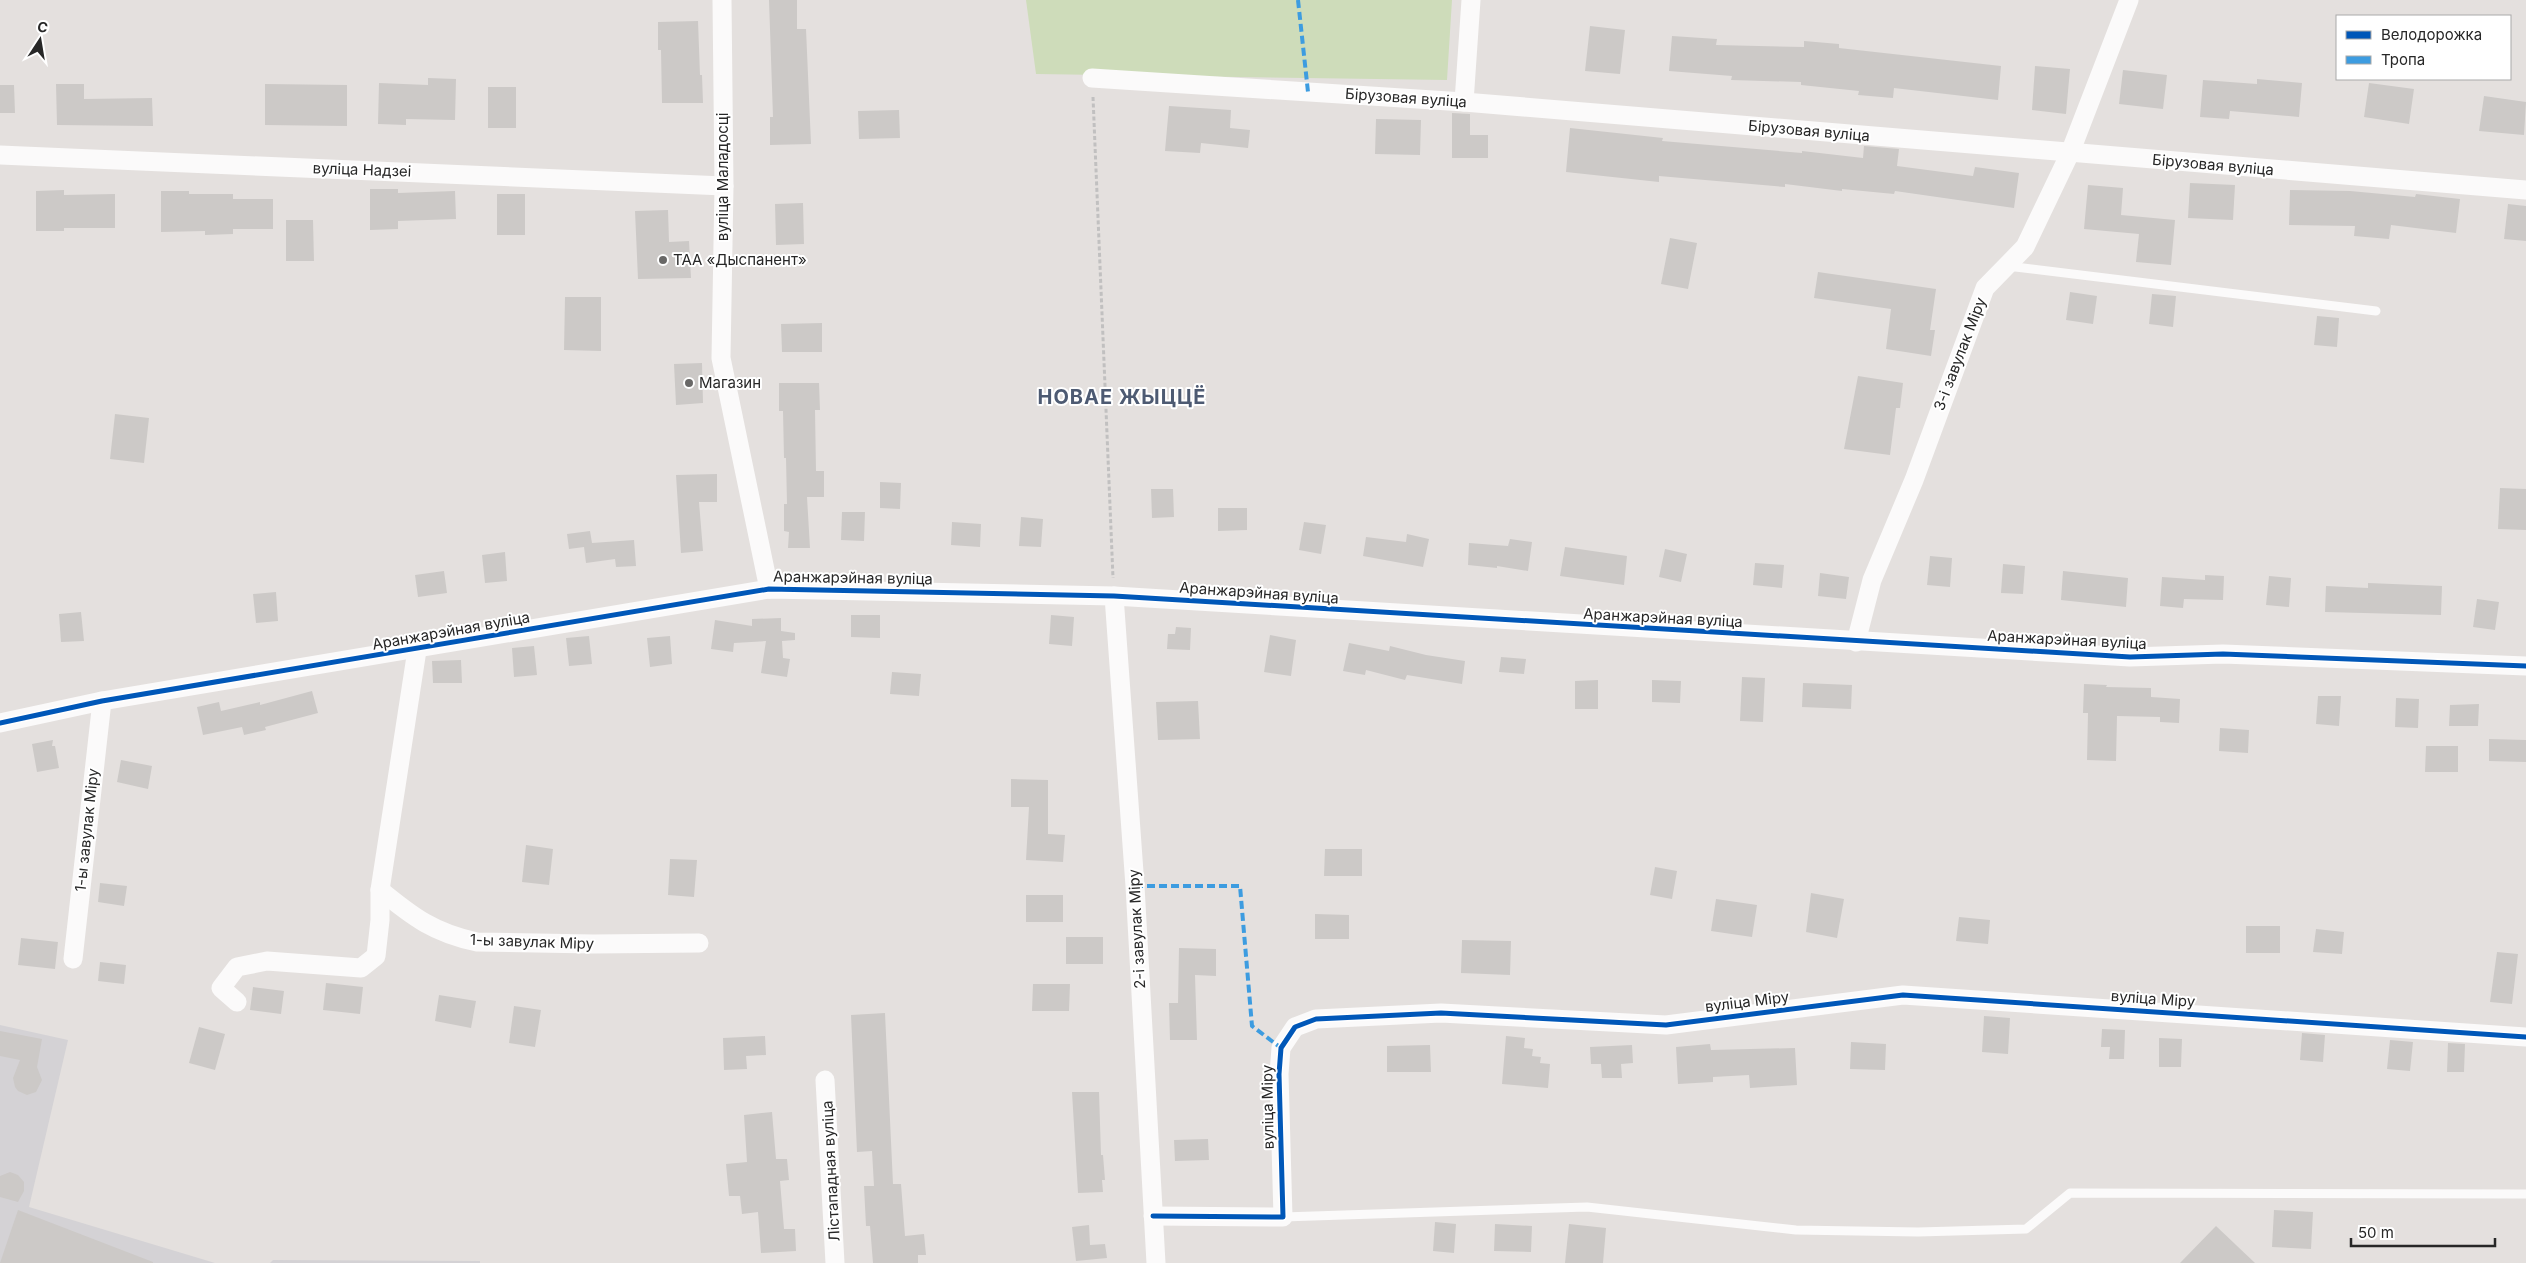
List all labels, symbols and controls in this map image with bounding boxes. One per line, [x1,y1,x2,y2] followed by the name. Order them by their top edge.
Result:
[15,15,65,65] north arrow
[2336,15,2511,80] legend
[36,17,50,36] text: С
[2381,25,2482,44] text: Велодорожка
[2381,50,2425,69] text: Тропа
[1344,84,1468,111] street label: Бірузовая вуліца
[713,113,732,241] street label: вуліца Маладосці
[1747,116,1871,145] street label: Бірузовая вуліца
[2151,150,2275,179] street label: Бірузовая вуліца
[312,158,412,181] street label: вуліца Надзеі
[673,250,807,269] place label: ТАА «Дыспанент»
[657,254,669,266] marker: ТАА «Дыспанент»
[1929,294,1990,413] street label: 3-і завулак Міру
[699,373,761,392] place label: Магазин
[683,377,695,389] marker: Магазин
[1038,385,1206,409] district label: НОВАЕ ЖЫЦЦЁ
[773,567,933,588] street label: Аранжарэйная вуліца
[1179,577,1339,608] street label: Аранжарэйная вуліца
[1583,604,1743,631] street label: Аранжарэйная вуліца
[371,607,531,654] street label: Аранжарэйная вуліца
[1987,626,2147,653] street label: Аранжарэйная вуліца
[71,767,103,893] street label: 1-ы завулак Міру
[1124,868,1149,989] street label: 2-і завулак Міру
[470,930,595,953] street label: 1-ы завулак Міру
[2110,986,2196,1011] street label: вуліца Міру
[1704,987,1791,1016] street label: вуліца Міру
[1257,1064,1278,1149] street label: вуліца Міру
[817,1100,844,1242] street label: Лістападная вуліца
[2351,1216,2495,1248] scale bar
[2358,1223,2394,1242] text: 50 m

